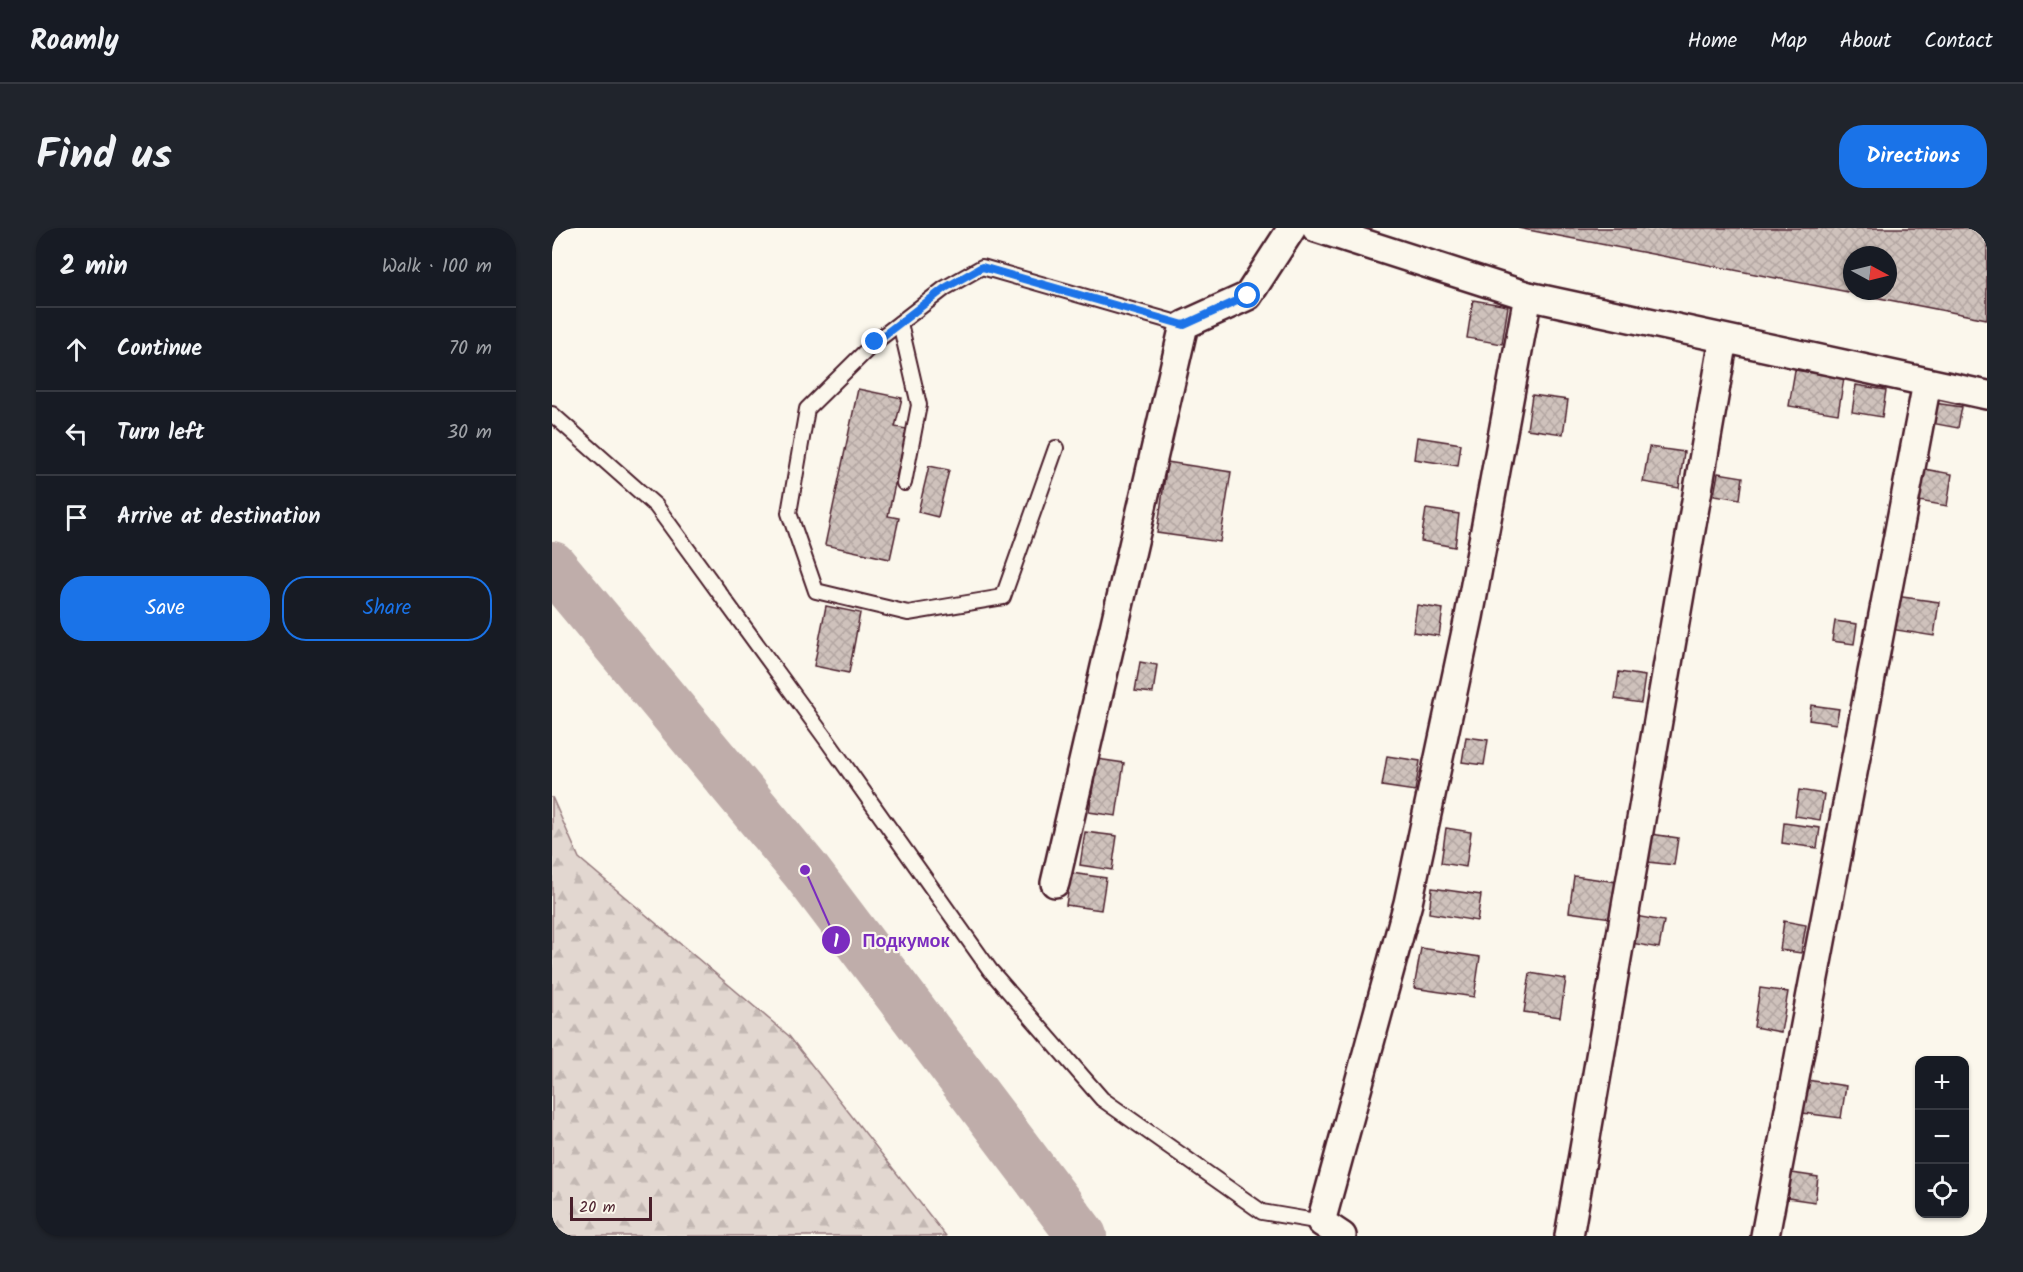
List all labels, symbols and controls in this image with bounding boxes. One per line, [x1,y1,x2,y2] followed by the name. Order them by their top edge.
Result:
[30,19,119,64] text: Roamly
[1688,25,1737,58] text: Home
[1770,25,1807,58] text: Map
[1840,25,1891,58] text: About
[1924,25,1993,58] text: Contact
[36,123,172,190] text: Find us
[1839,125,1987,188] button: Directions
[60,246,128,288] text: 2 min
[1843,246,1897,300] north arrow
[382,251,492,283] text: Walk · 100 m
[1234,282,1260,308] route start
[861,328,887,354] route end
[117,332,202,367] text: Continue
[60,333,93,366] icon: ahead
[449,333,492,365] text: 70 m
[117,416,204,451] text: Turn left
[60,417,93,450] icon: left
[447,417,492,449] text: 30 m
[117,500,320,535] text: Arrive at destination
[60,501,93,534] icon: arrive
[60,576,270,641] button: Save
[282,576,492,641] button: Share
[821,922,962,958] callout: Подкумок
[833,928,839,957] text: 1
[863,928,950,957] text: Подкумок
[1915,1056,1969,1218] map controls
[1915,1056,1969,1110] button: +
[1915,1110,1969,1164] button: −
[1915,1164,1969,1218] button: locate
[570,1194,652,1222] scale bar
[579,1195,615,1220] text: 20 m

